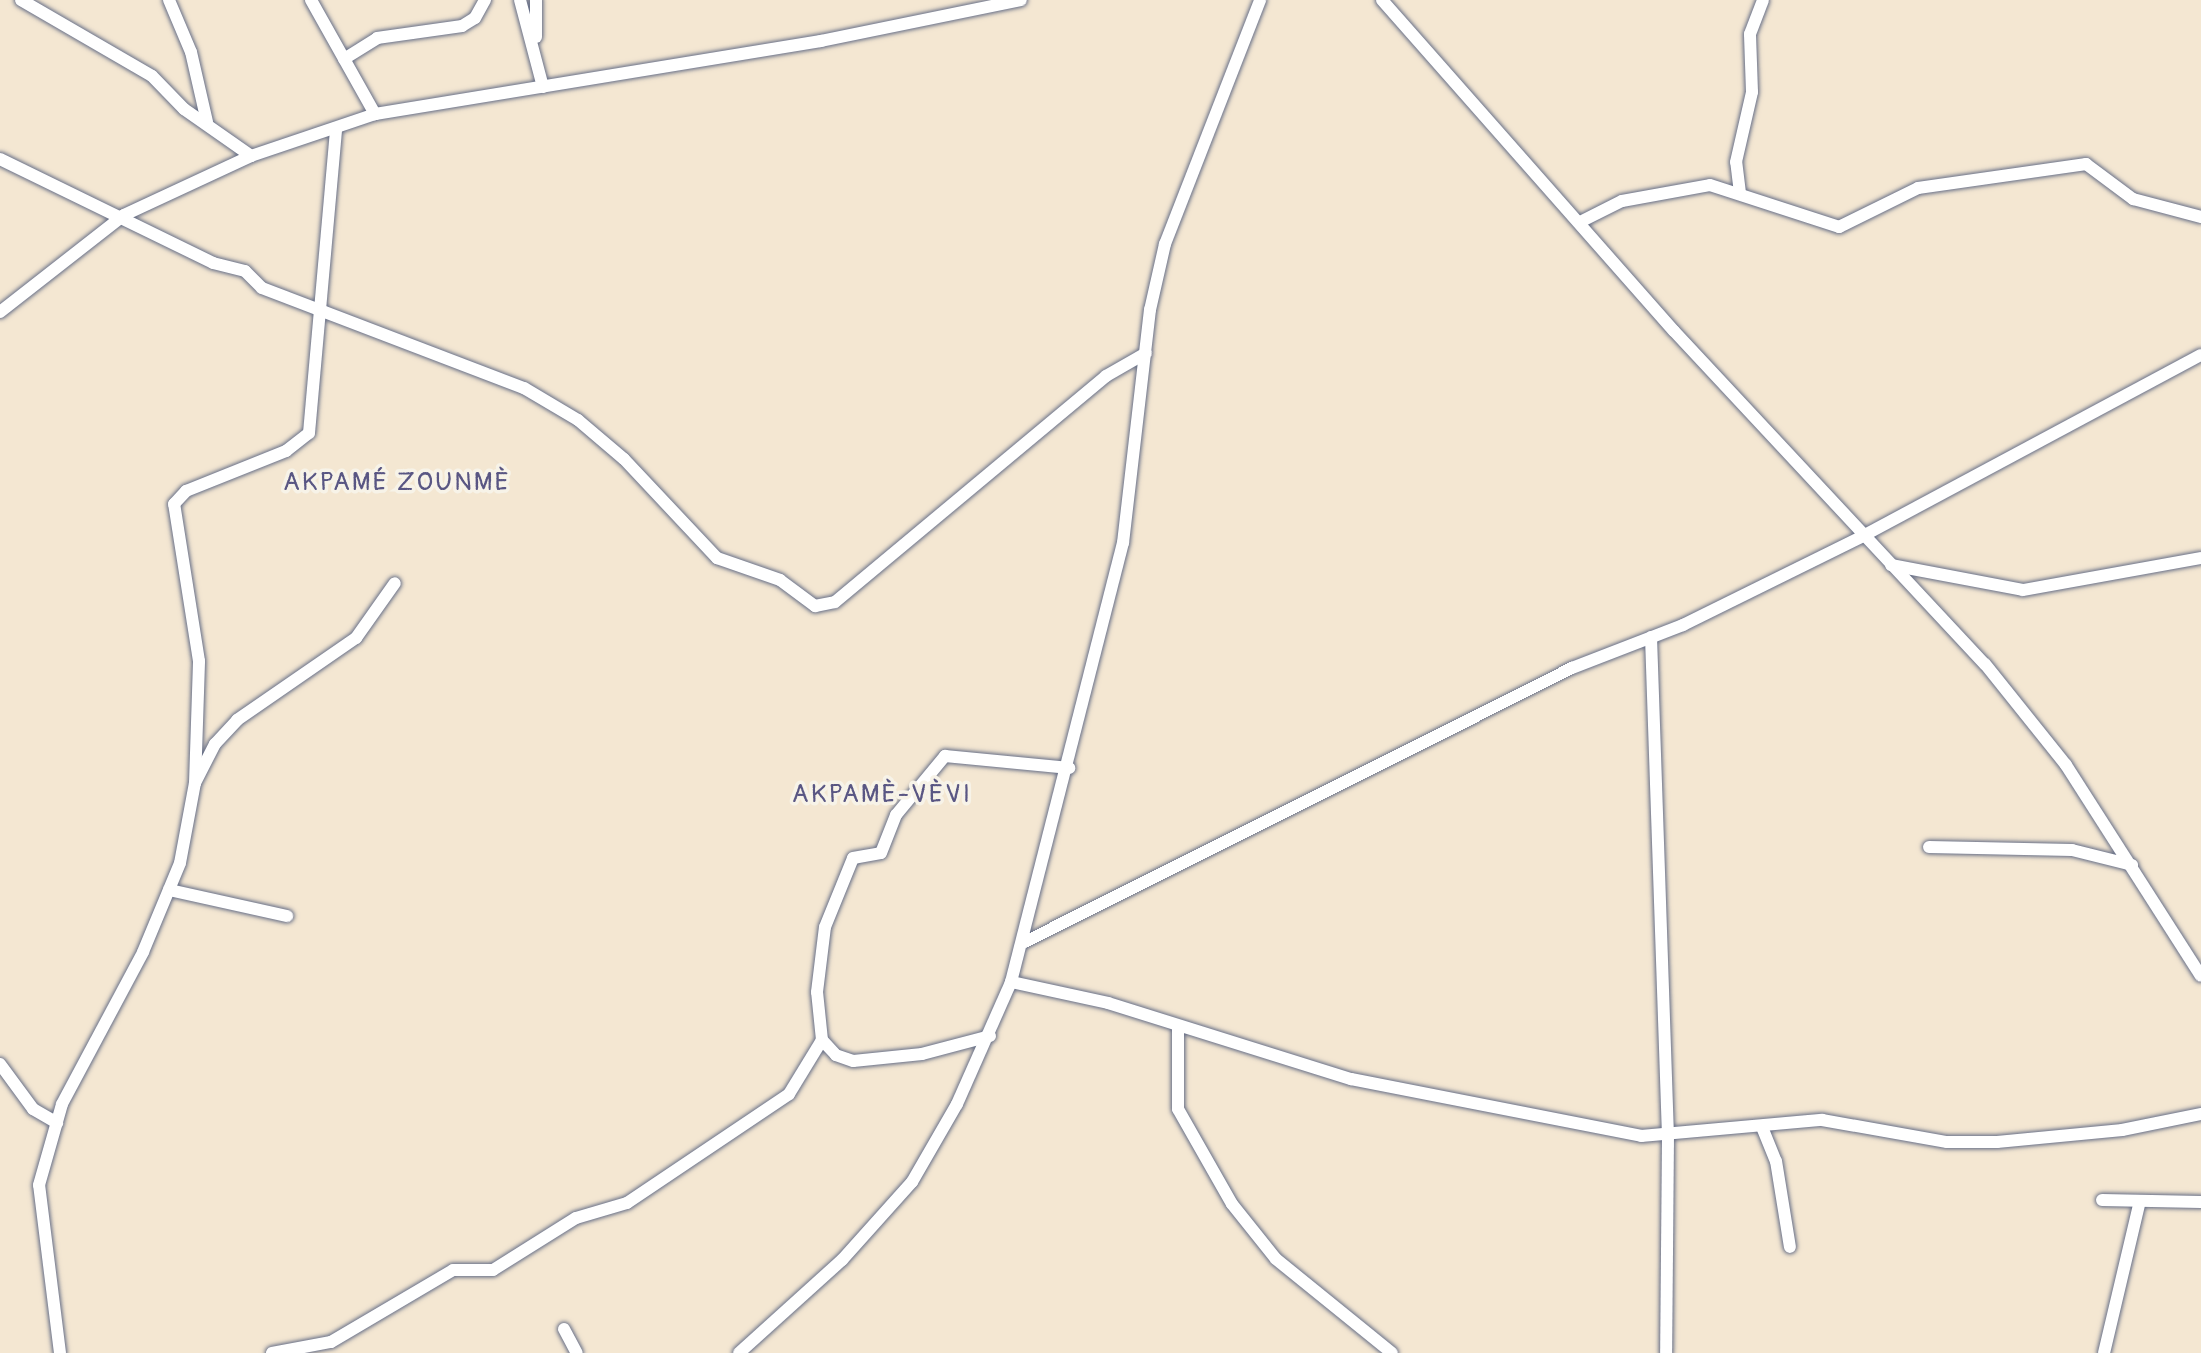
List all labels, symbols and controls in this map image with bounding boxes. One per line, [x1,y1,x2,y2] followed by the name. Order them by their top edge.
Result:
[285,467,509,499] district label: AKPAMÉ ZOUNMÈ
[793,779,971,811] district label: AKPAMÈ-VÈVI

